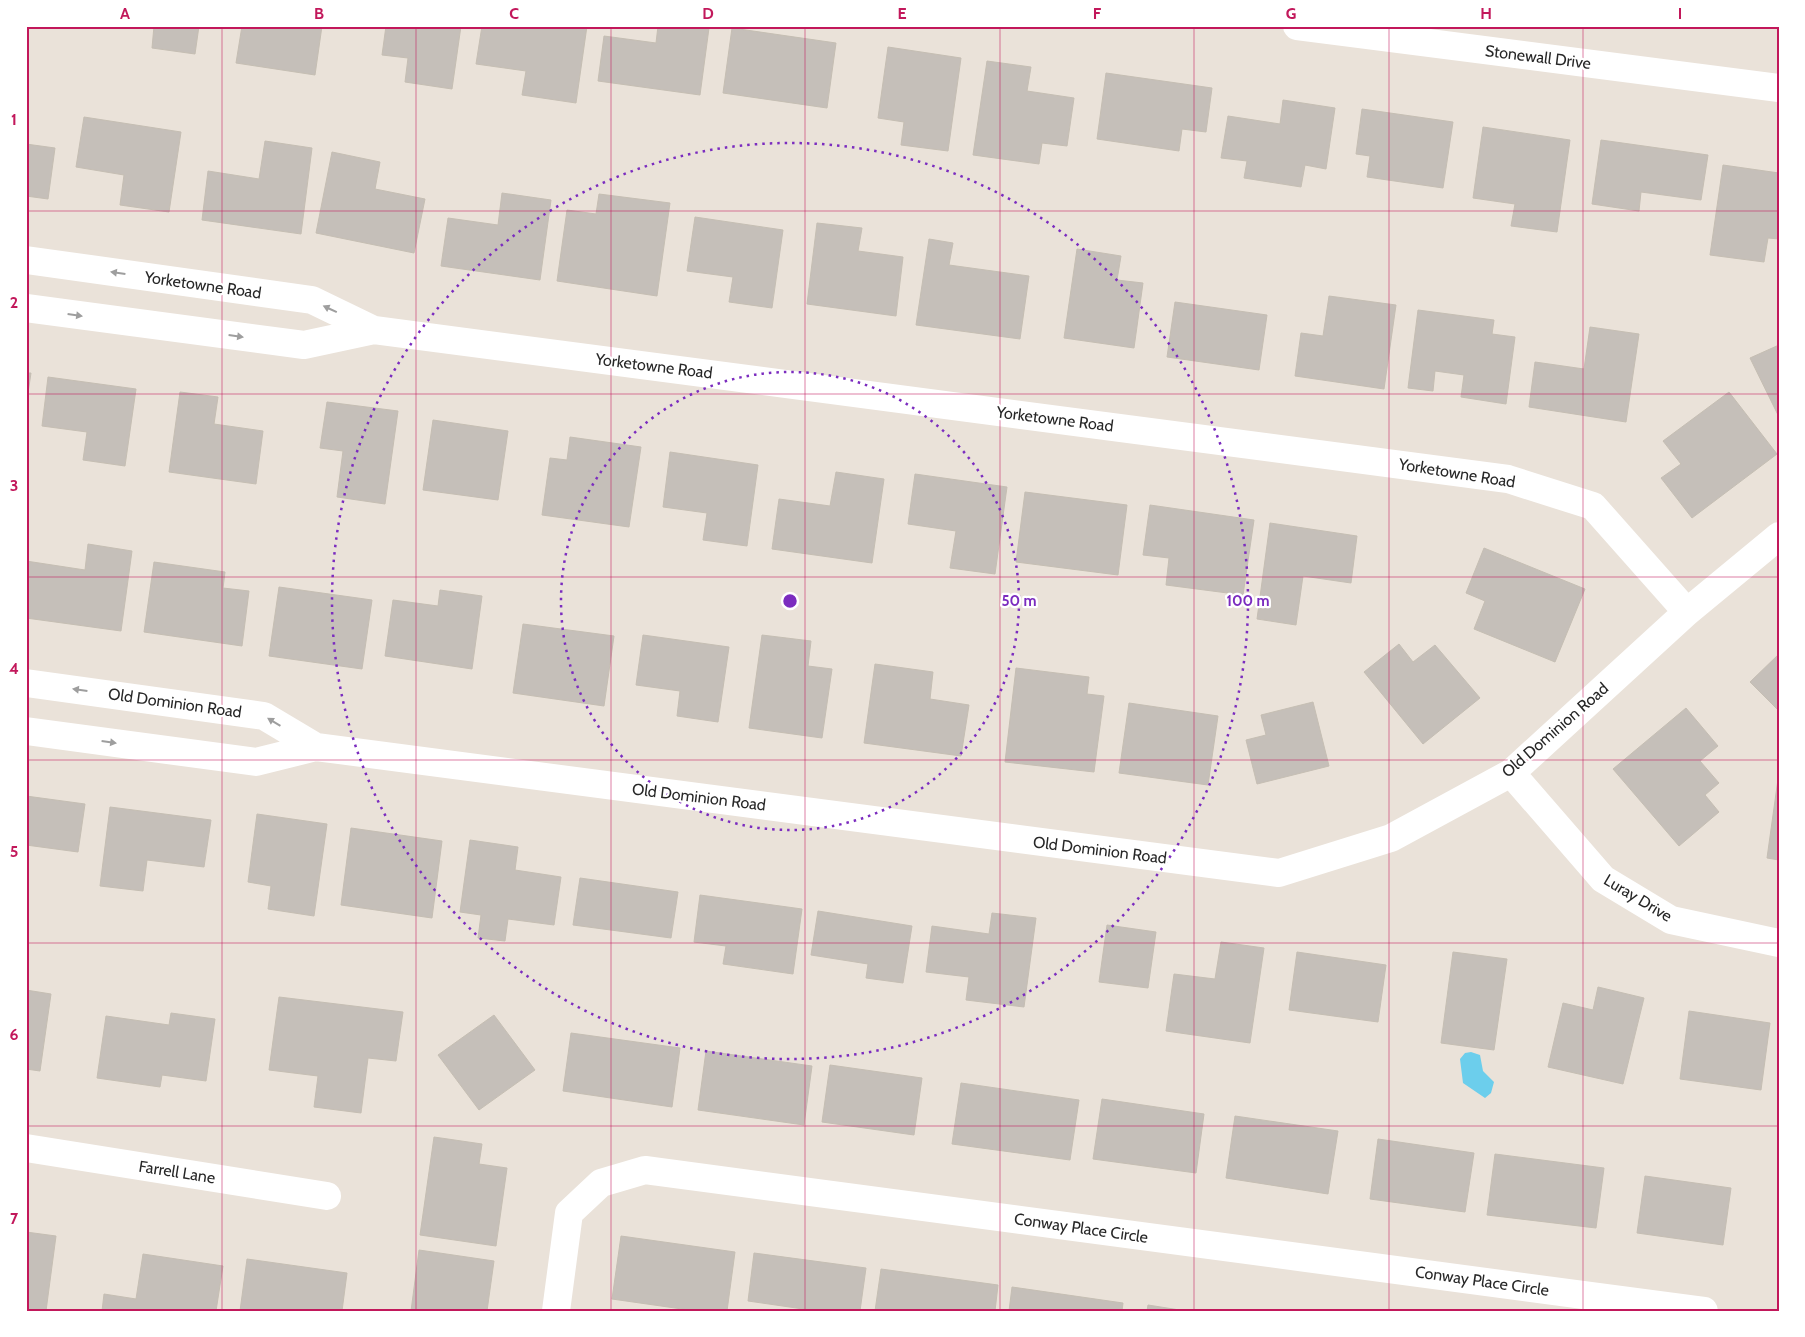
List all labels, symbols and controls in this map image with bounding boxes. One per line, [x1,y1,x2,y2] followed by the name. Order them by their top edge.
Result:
[120,4,130,23] text: A
[314,4,324,23] text: B
[509,4,519,23] text: C
[702,4,714,23] text: D
[897,4,907,23] text: E
[1093,4,1102,23] text: F
[1286,4,1296,23] text: G
[1480,4,1492,23] text: H
[1678,4,1682,23] text: I
[1484,41,1592,73] street label: Stonewall Drive
[11,110,17,129] text: 1
[142,267,263,303] street label: Yorketowne Road
[110,269,126,277] one-way arrow
[10,293,18,312] text: 2
[323,304,337,312] one-way arrow
[67,311,83,319] one-way arrow
[228,332,244,340] one-way arrow
[593,349,714,383] street label: Yorketowne Road
[994,402,1115,436] street label: Yorketowne Road
[1396,454,1517,492] street label: Yorketowne Road
[10,476,18,495] text: 3
[781,592,799,610] centre of rings
[1001,592,1037,610] text: 50 m
[1226,592,1270,610] text: 100 m
[9,659,19,678] text: 4
[1498,679,1612,781] street label: Old Dominion Road
[107,684,243,722] street label: Old Dominion Road
[71,686,87,694] one-way arrow
[267,717,280,726] one-way arrow
[102,738,118,746] one-way arrow
[631,779,767,815] street label: Old Dominion Road
[1032,832,1168,868] street label: Old Dominion Road
[10,842,18,861] text: 5
[1600,870,1676,926] street label: Luray Drive
[10,1025,19,1044] text: 6
[137,1157,217,1187] street label: Farrell Lane
[10,1209,19,1228] text: 7
[1013,1209,1149,1247] street label: Conway Place Circle
[1414,1262,1550,1300] street label: Conway Place Circle

